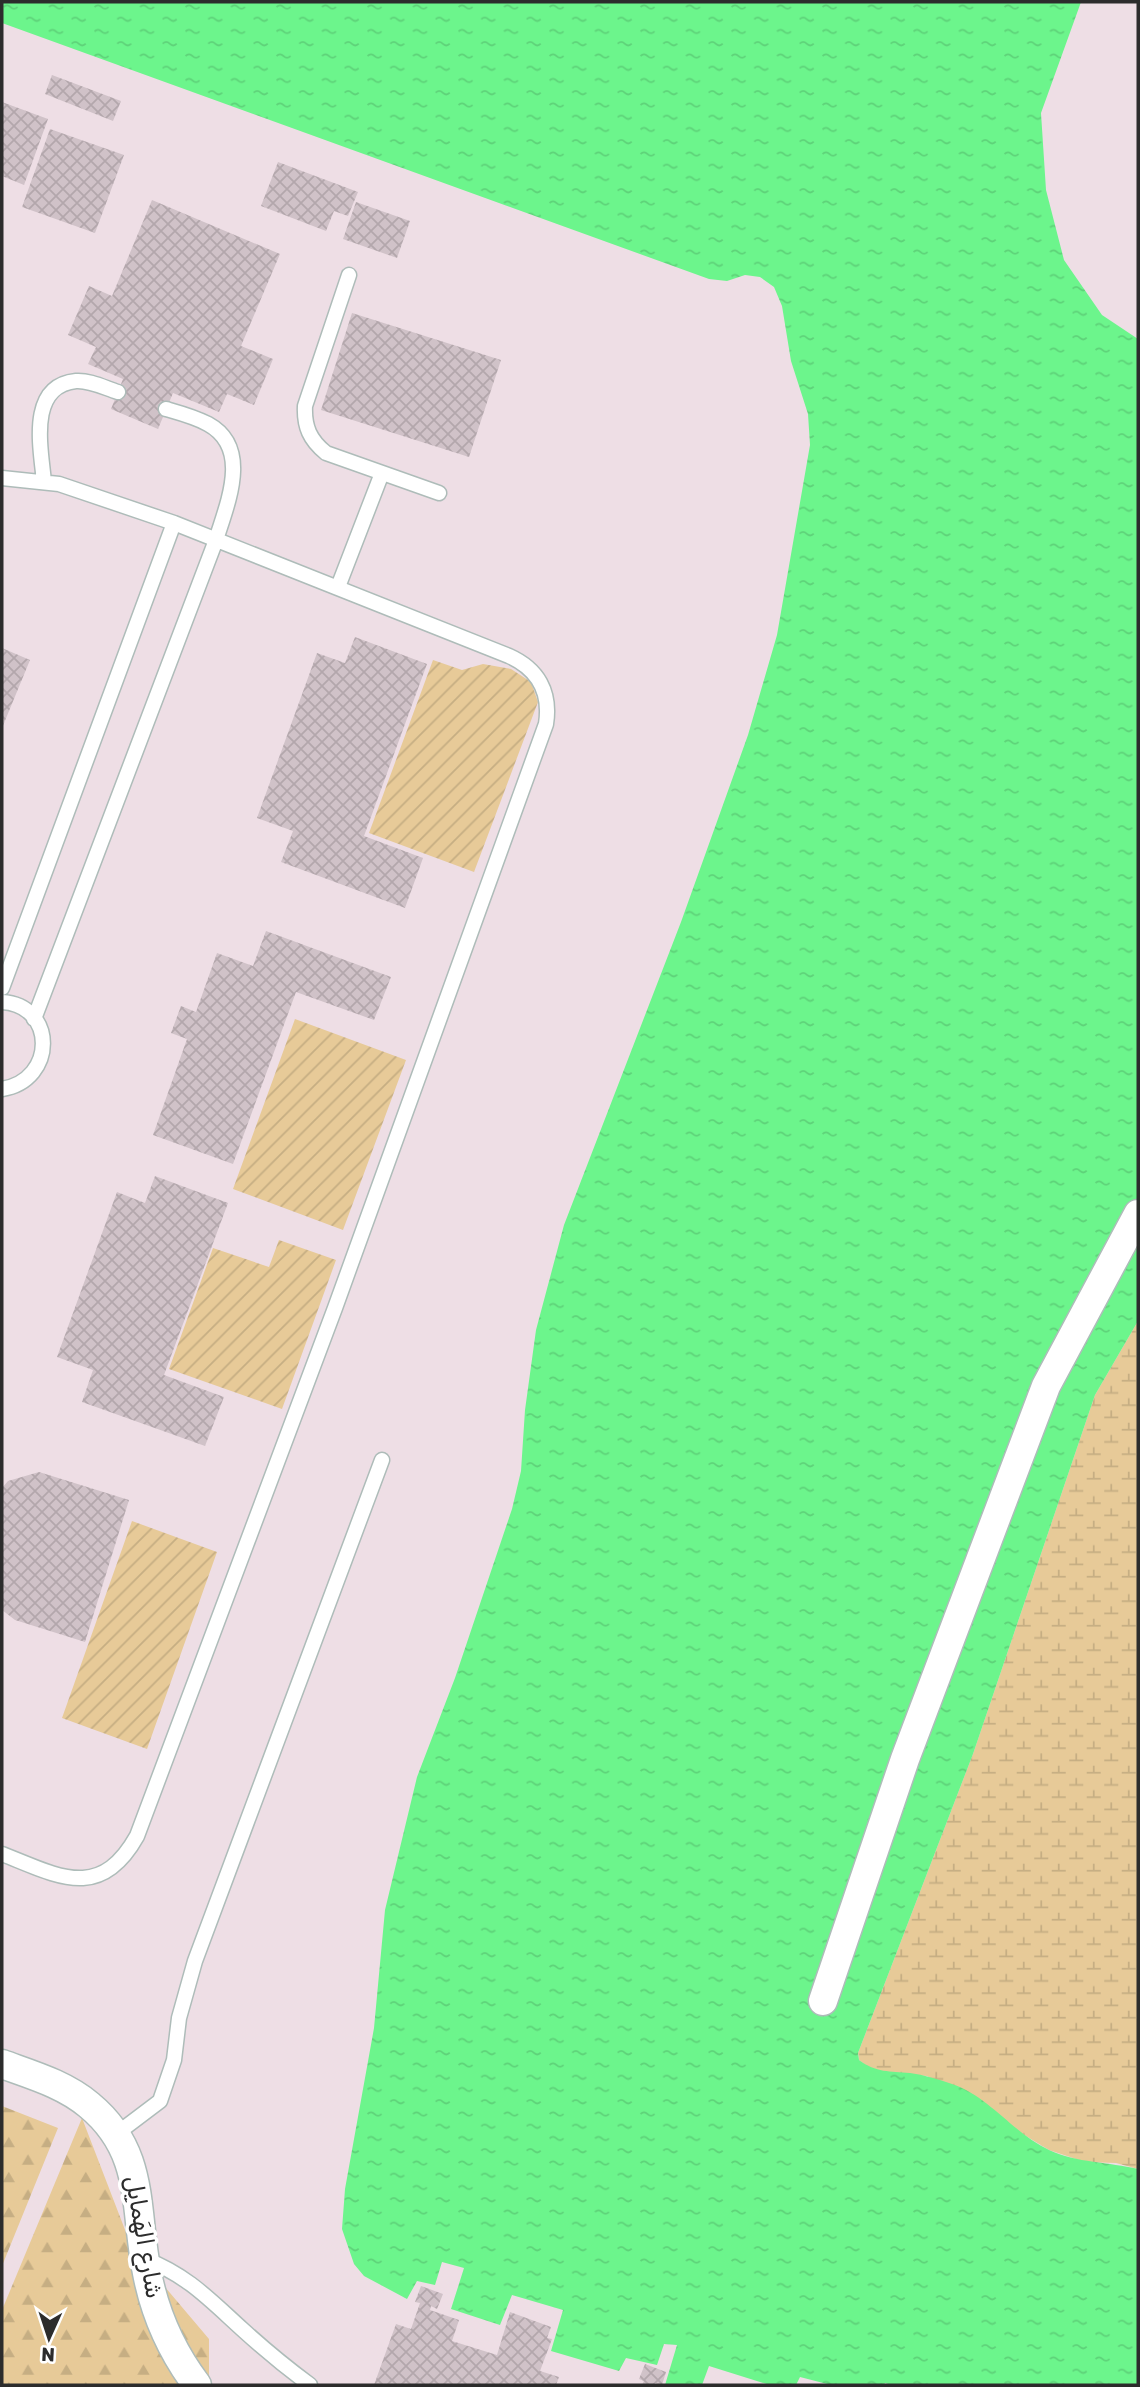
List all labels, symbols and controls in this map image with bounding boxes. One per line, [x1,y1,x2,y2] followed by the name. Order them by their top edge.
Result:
[117,2173,169,2301] street label: شارع الهَمايِل
[14,2303,84,2373] north arrow
[41,2343,56,2366] text: N

